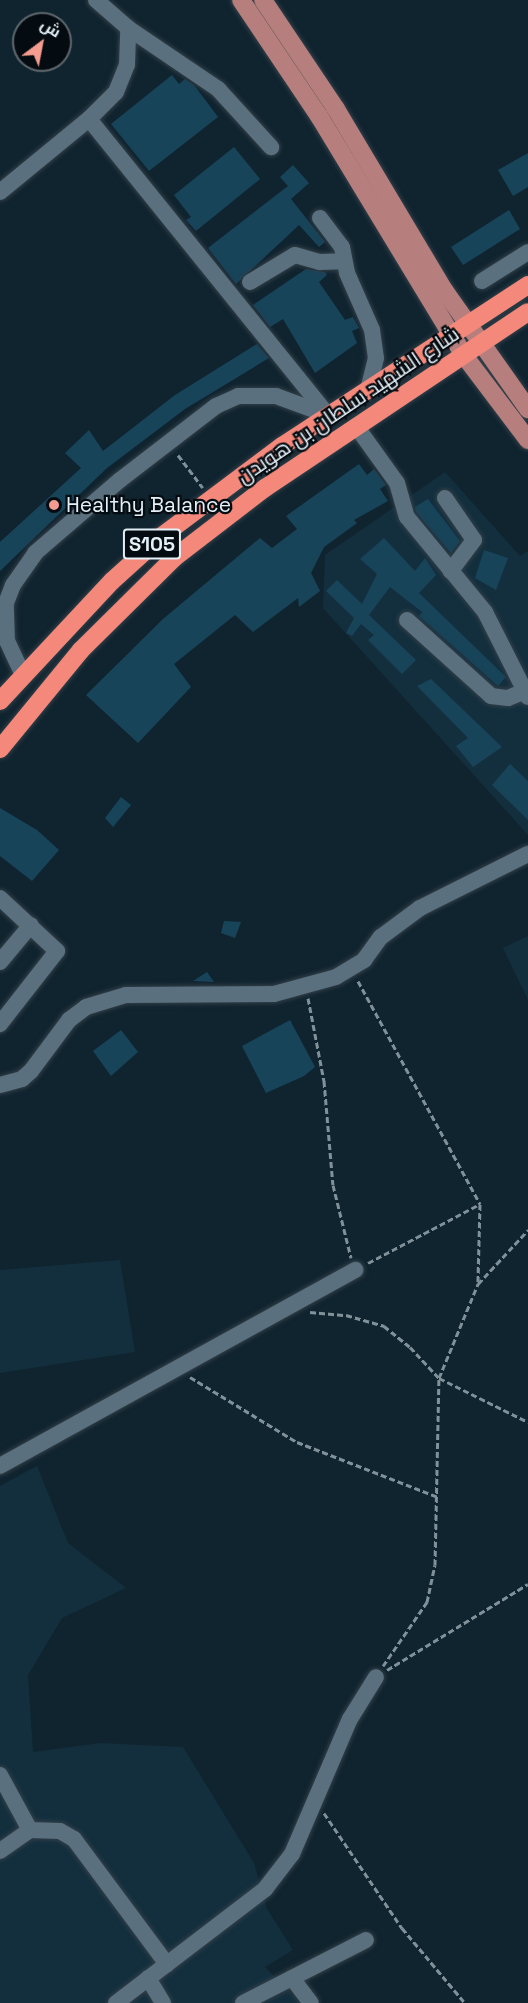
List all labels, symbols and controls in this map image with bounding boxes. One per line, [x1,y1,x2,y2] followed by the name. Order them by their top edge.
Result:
[12,12,72,72] north arrow
[36,14,65,42] text: ش
[232,321,464,489] street label: شارع الشهيد سلطان بن هويدن
[66,492,231,518] place label: Healthy Balance
[47,498,61,512] marker: Healthy Balance
[122,527,182,561] road number: S105

